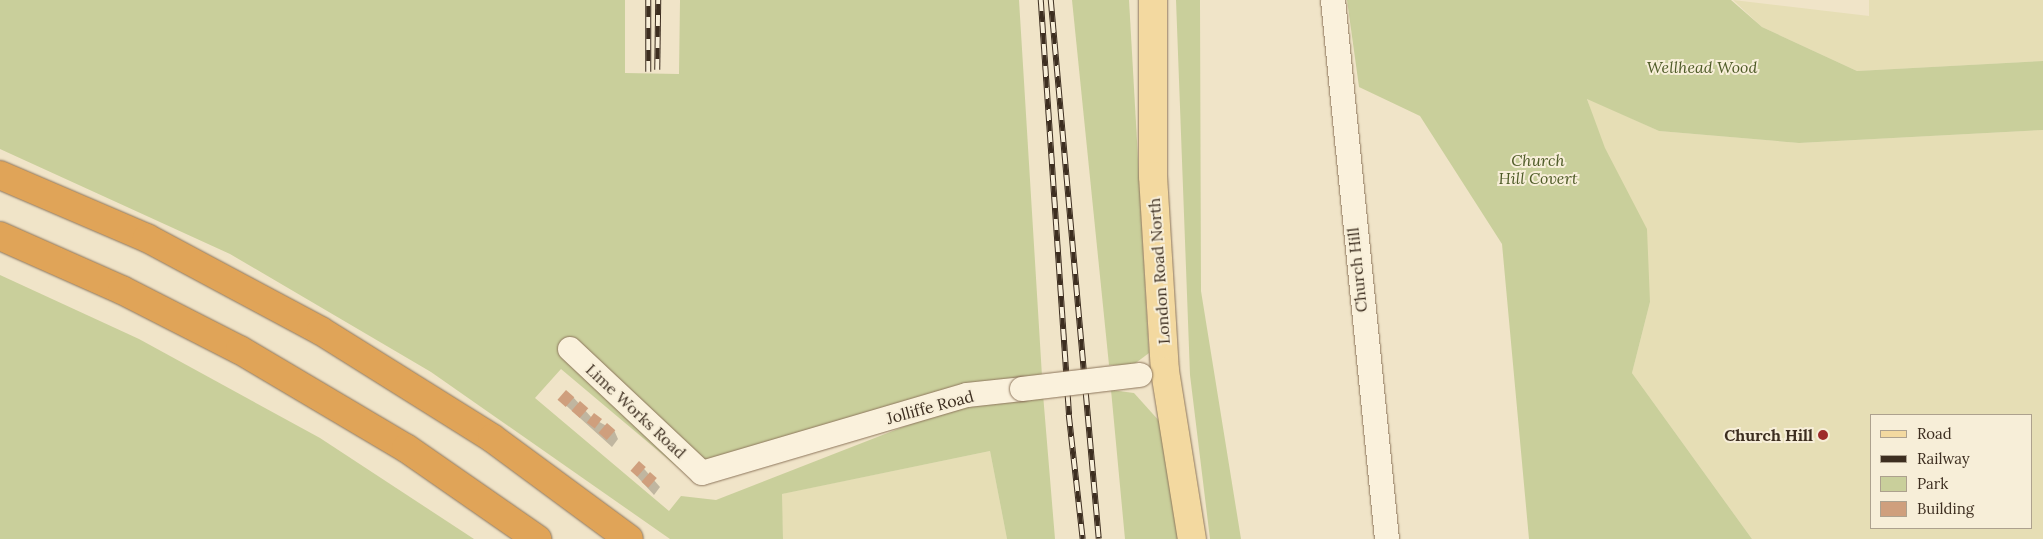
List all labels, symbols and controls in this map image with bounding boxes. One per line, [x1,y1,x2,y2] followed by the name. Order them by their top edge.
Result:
[1647,57,1757,77] park label: Wellhead Wood
[1498,150,1578,188] park label: Church Hill Covert
[1144,197,1174,345] street label: London Road North
[1343,227,1371,313] street label: Church Hill
[582,360,690,462] street label: Lime Works Road
[884,386,976,428] street label: Jolliffe Road
[1870,414,2033,529] legend
[1917,424,1952,443] text: Road
[1724,425,1813,445] place label: Church Hill
[1817,429,1829,441] marker: Church Hill
[1917,449,1970,468] text: Railway
[1917,474,1948,493] text: Park
[1917,499,1974,518] text: Building

